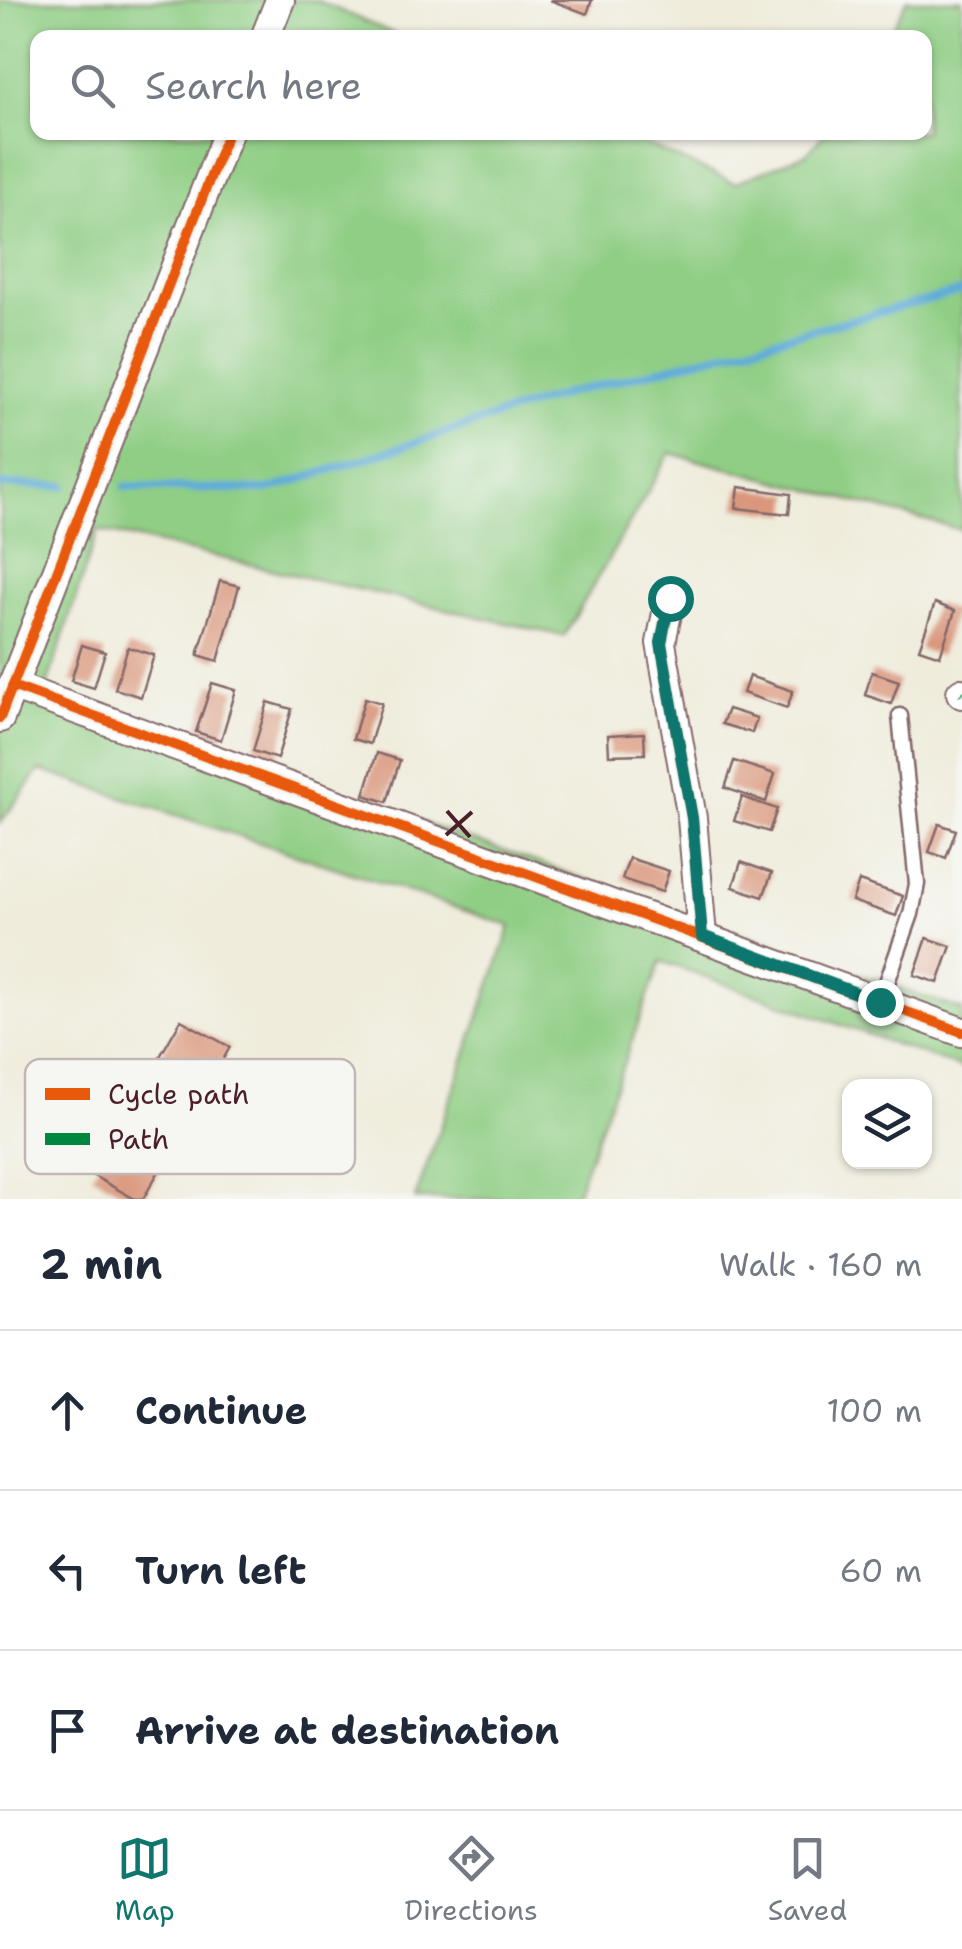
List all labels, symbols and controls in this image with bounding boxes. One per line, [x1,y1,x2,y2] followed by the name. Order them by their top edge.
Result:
[30,30,932,140] search box
[65,58,120,113] icon: search
[145,60,362,111] text: Search here
[648,576,694,622] route start
[858,980,904,1026] route end
[25,1059,355,1174] legend
[108,1075,250,1113] text: Cycle path
[842,1079,932,1169] map controls
[842,1079,932,1169] button: layers
[108,1120,169,1158] text: Path
[40,1236,162,1292] text: 2 min
[719,1243,922,1286] text: Walk · 160 m
[40,1383,95,1438] icon: ahead
[135,1385,307,1436] text: Continue
[826,1389,922,1432] text: 100 m
[40,1543,95,1598] icon: left
[135,1545,307,1596] text: Turn left
[840,1549,922,1592] text: 60 m
[40,1703,95,1758] icon: arrive
[135,1705,559,1756] text: Arrive at destination
[115,1831,175,1929] tab: Map
[404,1831,538,1929] tab: Directions
[768,1831,847,1929] tab: Saved

